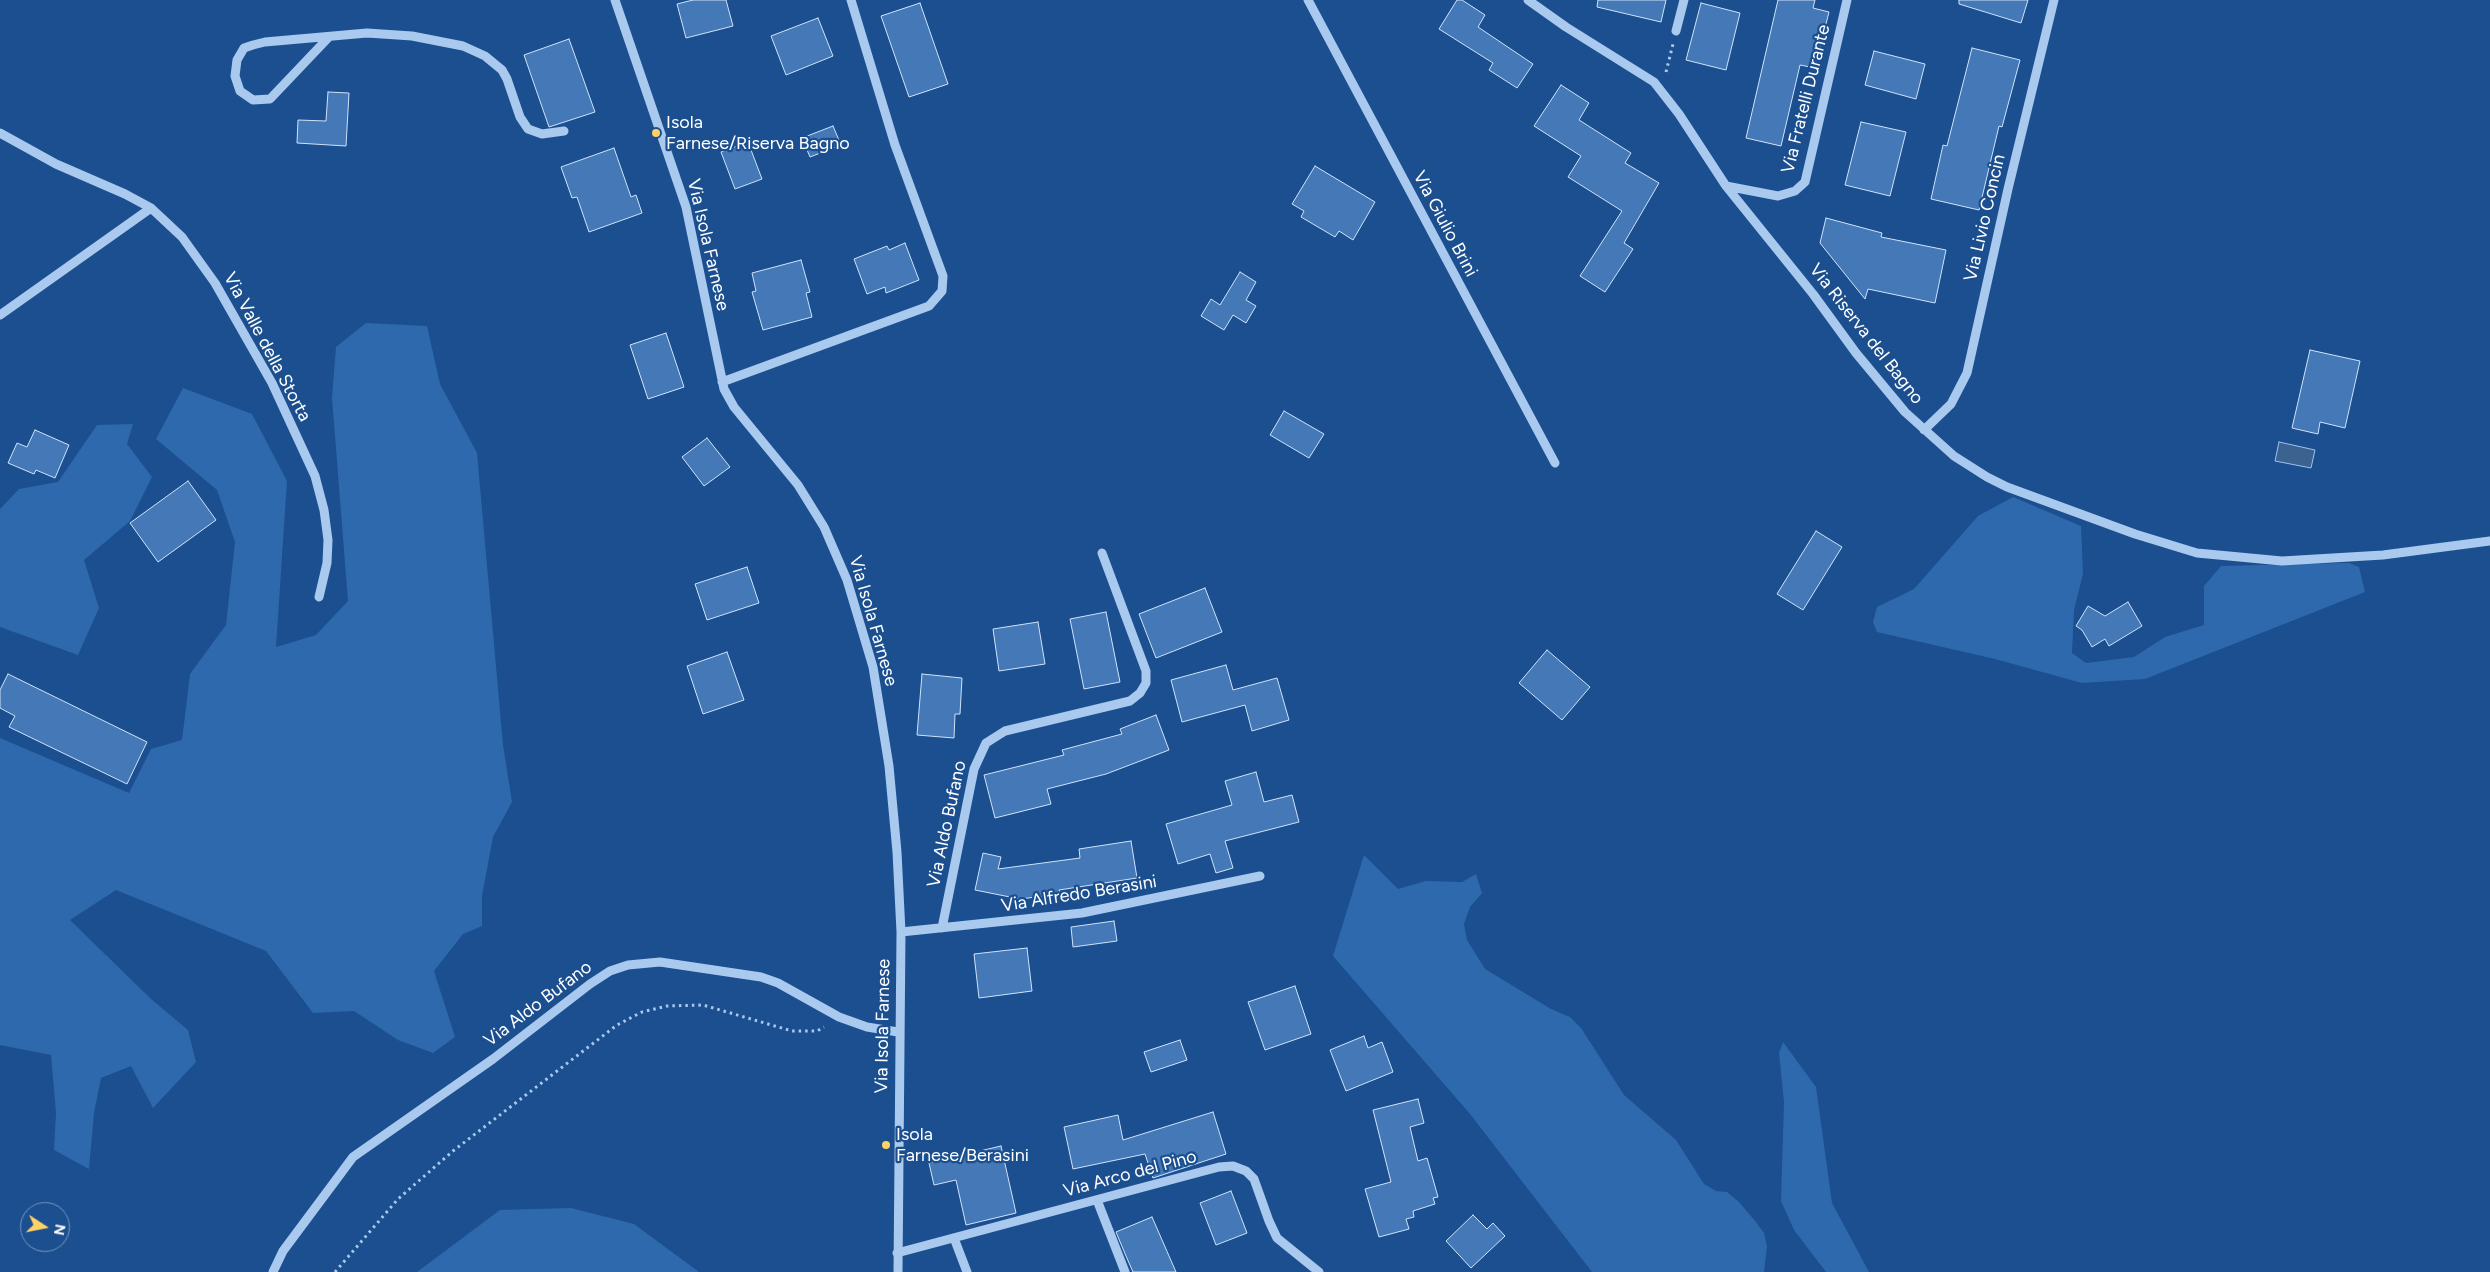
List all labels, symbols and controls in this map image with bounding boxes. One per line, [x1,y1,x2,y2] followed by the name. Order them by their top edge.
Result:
[1777,22,1835,176] street label: Via Fratelli Durante
[666,112,850,154] place label: Isola Farnese/Riserva Bagno
[650,127,662,139] marker: Isola Farnese/Riserva Bagno
[1960,152,2010,284] street label: Via Livio Concin
[1408,167,1482,281] street label: Via Giulio Brini
[682,177,734,313] street label: Via Isola Farnese
[1804,259,1928,409] street label: Via Riserva del Bagno
[219,269,315,425] street label: Via Valle della Storta
[844,553,902,689] street label: Via Isola Farnese
[923,759,971,889] street label: Via Aldo Bufano
[1000,871,1158,917] street label: Via Alfredo Berasini
[480,957,596,1051] street label: Via Aldo Bufano
[871,959,895,1093] street label: Via Isola Farnese
[896,1124,1029,1166] place label: Isola Farnese/Berasini
[880,1139,892,1151] marker: Isola Farnese/Berasini
[1061,1146,1199,1202] street label: Via Arco del Pino
[20,1202,70,1252] north arrow
[50,1223,69,1237] text: N

